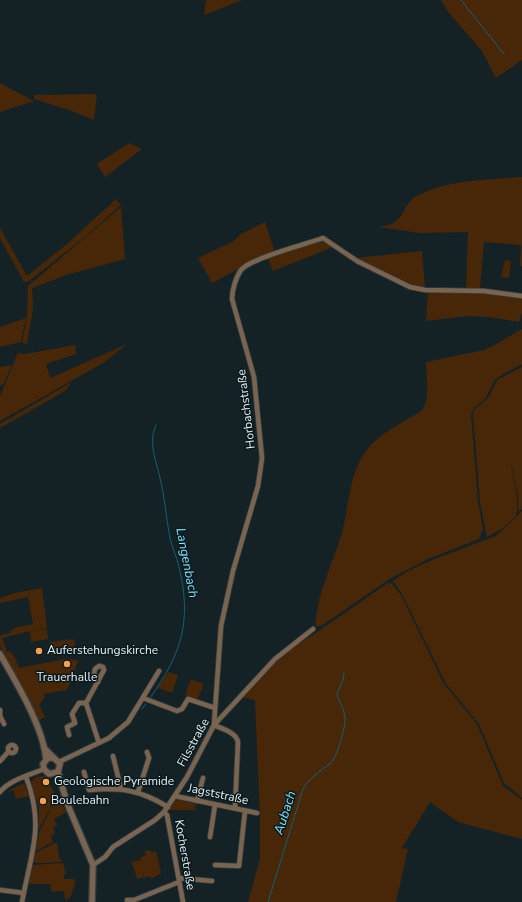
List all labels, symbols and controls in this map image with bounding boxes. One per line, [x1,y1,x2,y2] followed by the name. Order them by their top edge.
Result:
[235,368,259,450] street label: Horbachstraße
[172,527,200,599] water label: Langenbach
[47,644,158,658] place label: Auferstehungskirche
[34,646,44,656] marker: Auferstehungskirche
[62,659,72,669] marker: Trauerhalle
[37,671,97,685] place label: Trauerhalle
[175,716,213,770] street label: Filsstraße
[54,775,174,789] place label: Geologische Pyramide
[41,777,51,787] marker: Geologische Pyramide
[186,782,250,808] street label: Jagststraße
[272,789,300,837] water label: Aubach
[51,794,109,808] place label: Boulebahn
[38,796,48,806] marker: Boulebahn
[171,819,197,891] street label: Kocherstraße

